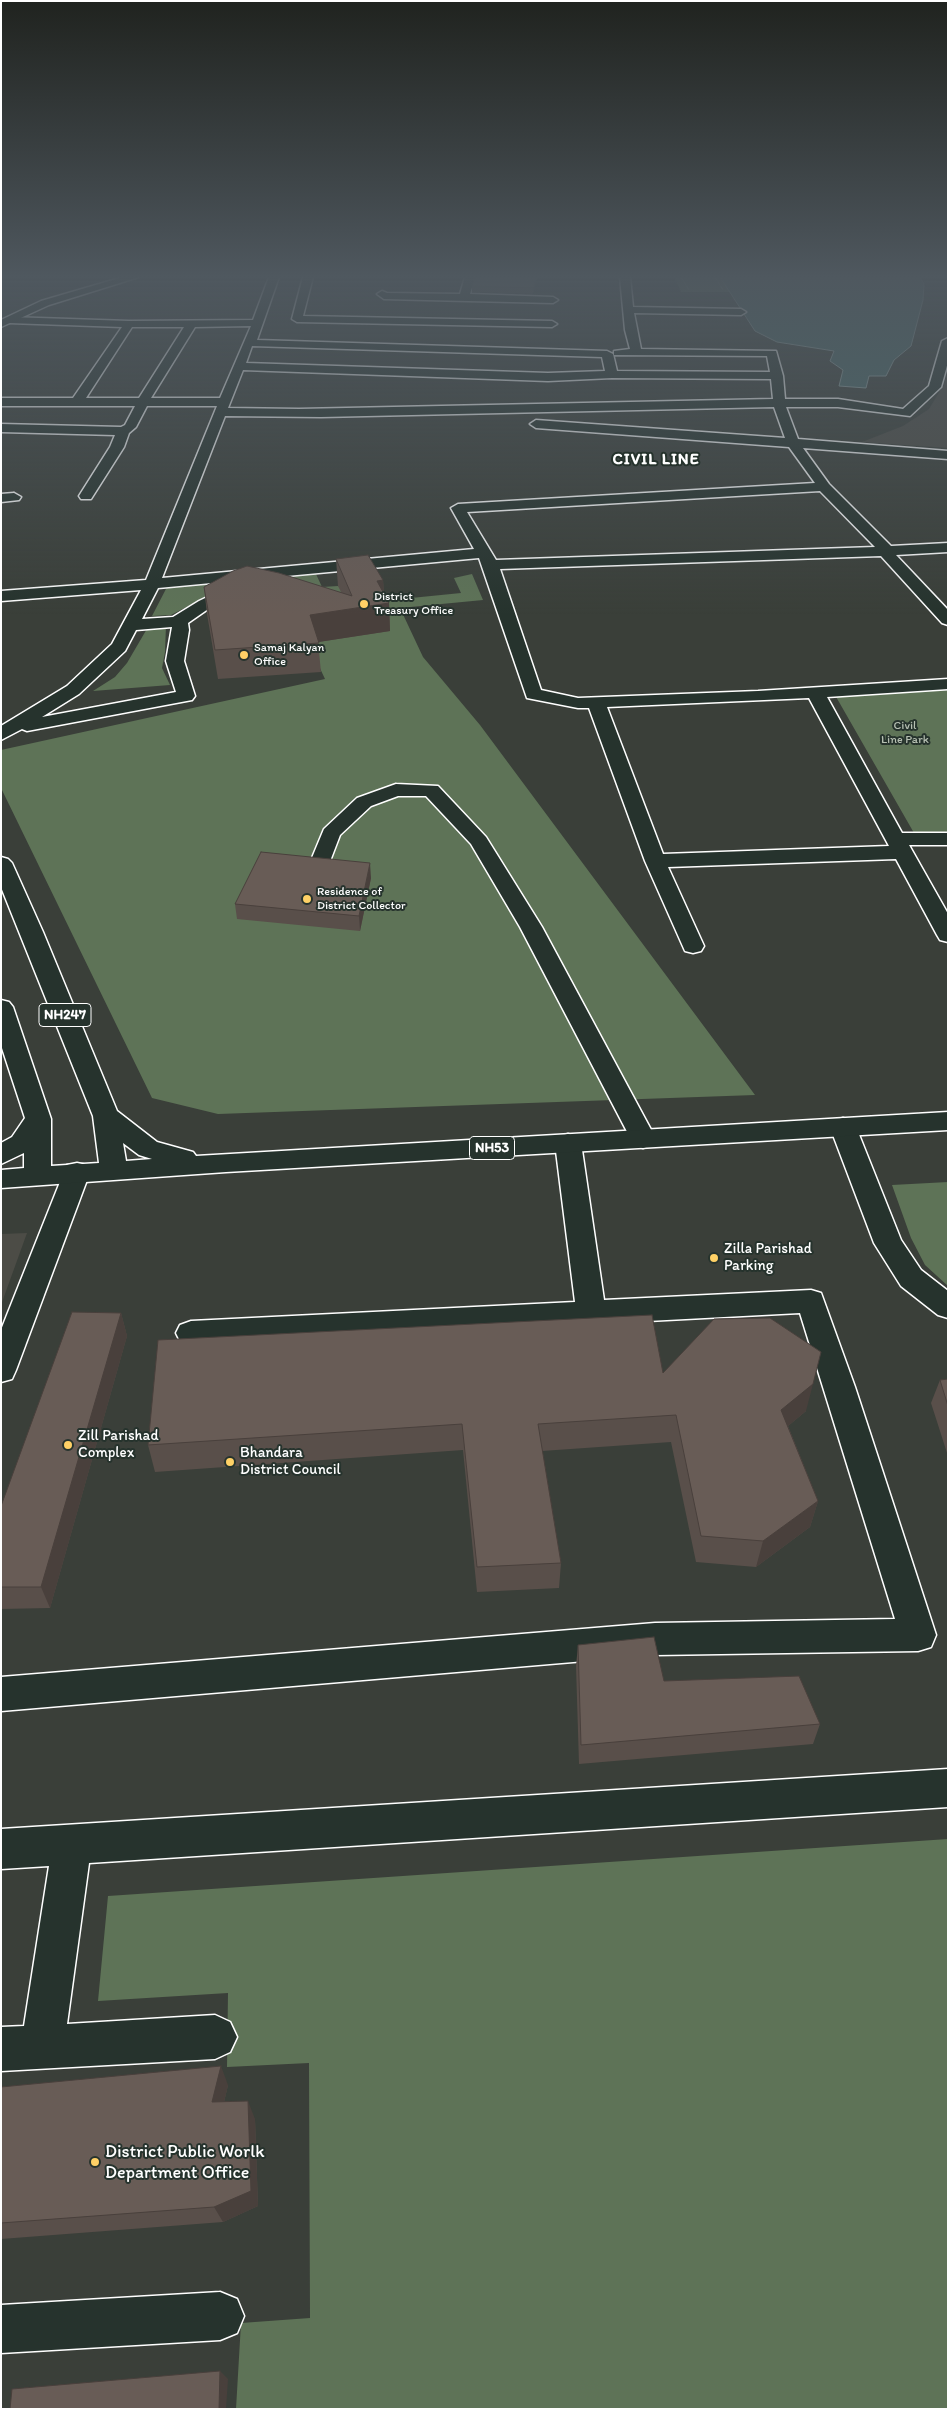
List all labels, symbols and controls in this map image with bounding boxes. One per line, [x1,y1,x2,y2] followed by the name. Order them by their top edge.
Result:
[612,450,700,470] district label: CIVIL LINE
[374,590,453,618] place label: District Treasury Office
[358,598,370,610] marker: District Treasury Office
[254,641,324,669] place label: Samaj Kalyan Office
[238,649,250,661] marker: Samaj Kalyan Office
[881,719,929,747] park label: Civil Line Park
[317,885,406,913] place label: Residence of District Collector
[301,893,313,905] marker: Residence of District Collector
[39,1004,91,1026] road number: NH247
[470,1136,514,1160] road number: NH53
[724,1240,812,1275] place label: Zilla Parishad Parking
[708,1252,720,1264] marker: Zilla Parishad Parking
[78,1427,159,1462] place label: Zill Parishad Complex
[62,1439,74,1451] marker: Zill Parishad Complex
[240,1444,341,1479] place label: Bhandara District Council
[224,1456,236,1468] marker: Bhandara District Council
[105,2141,265,2184] place label: District Public Worlk Department Office
[89,2156,101,2168] marker: District Public Worlk Department Office

